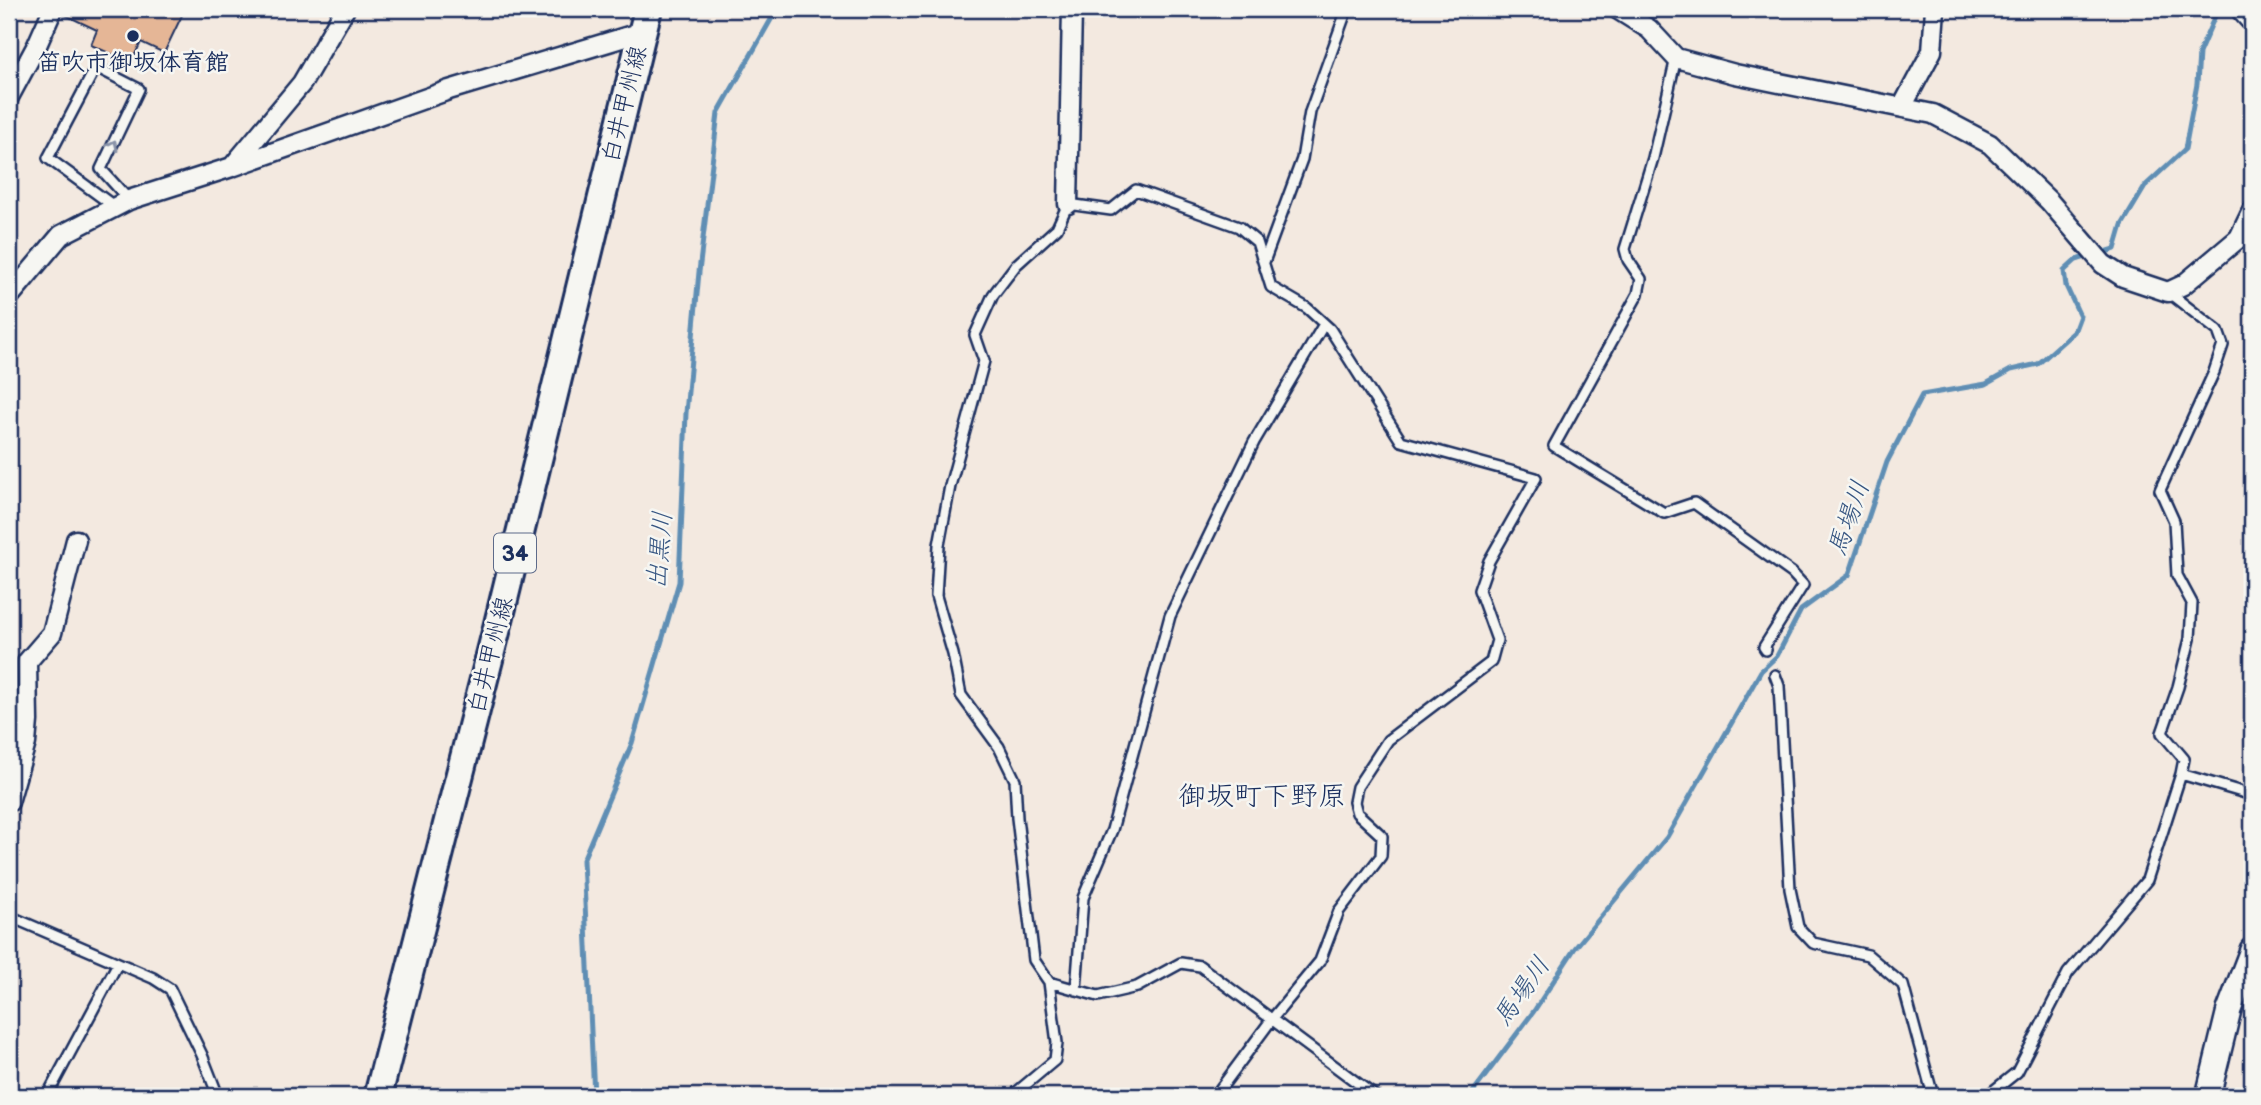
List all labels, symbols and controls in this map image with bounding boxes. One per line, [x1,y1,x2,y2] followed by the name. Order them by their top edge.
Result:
[125,28,141,44] marker: 笛吹市御坂体育館
[596,42,653,166] street label: 白井甲州線
[37,48,229,77] place label: 笛吹市御坂体育館
[105,140,119,152] one-way arrow
[1822,477,1877,560] water label: 馬場川
[642,510,679,590] water label: 出黒川
[494,534,536,572] road number: 34
[462,593,519,717] street label: 白井甲州線
[1178,780,1346,813] district label: 御坂町下野原
[1487,951,1557,1033] water label: 馬場川

